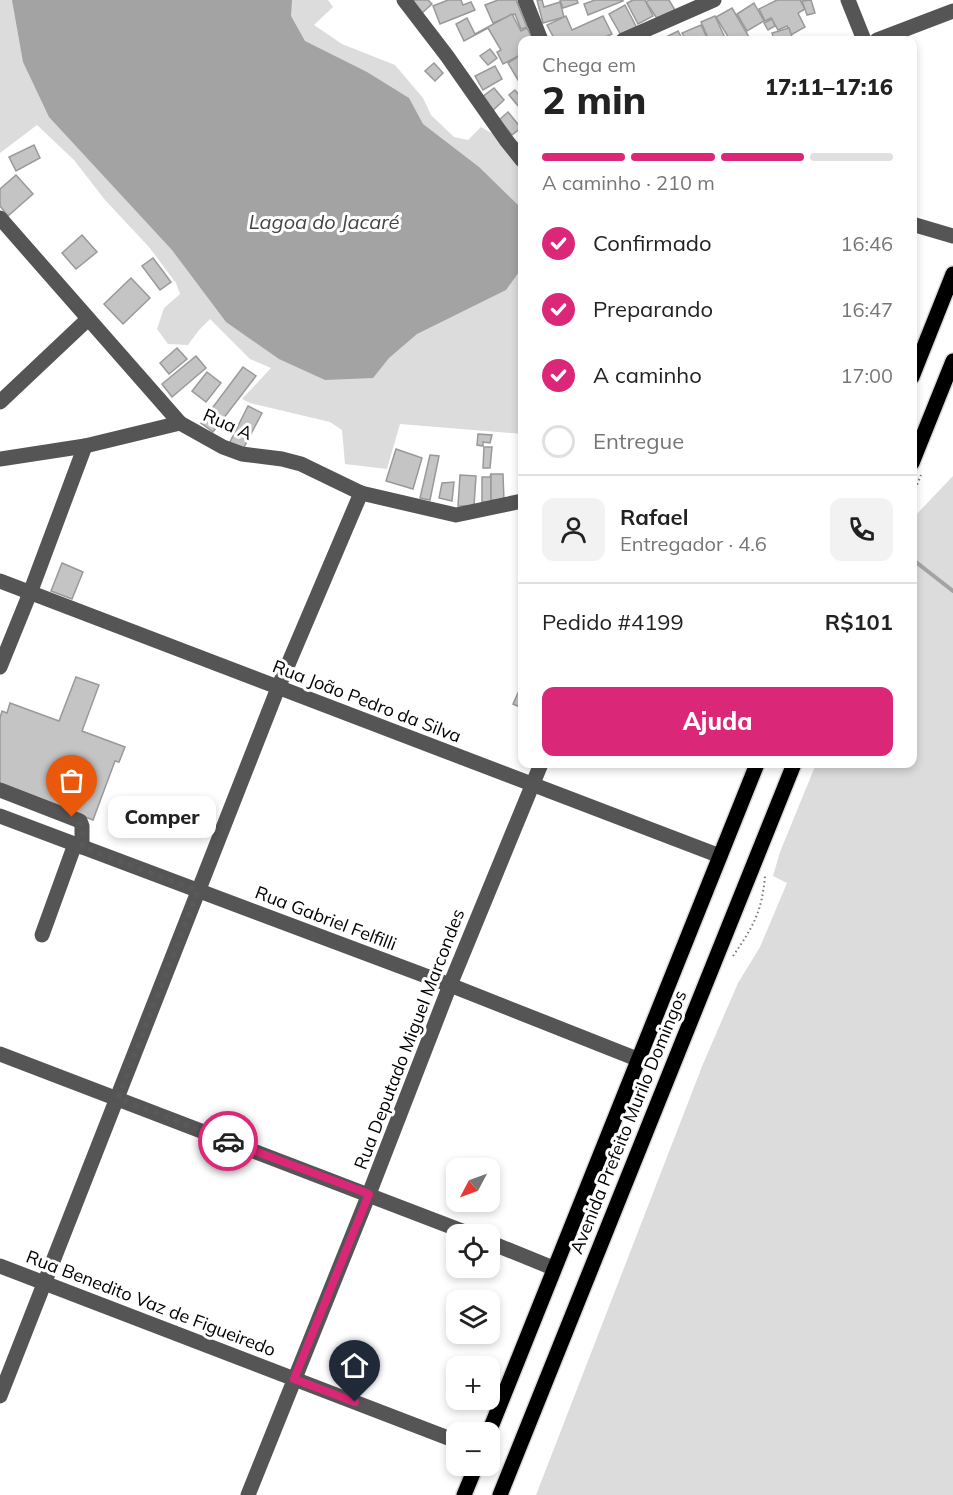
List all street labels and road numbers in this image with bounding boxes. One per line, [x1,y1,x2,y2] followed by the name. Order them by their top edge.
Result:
[200,403,256,445] street label: Rua A
[270,654,464,748] street label: Rua João Pedro da Silva
[252,880,400,956] street label: Rua Gabriel Felfilli
[349,905,469,1172] street label: Rua Deputado Miguel Marcondes
[564,987,692,1257] street label: Avenida Prefeito Murilo Domingos
[23,1245,279,1361] street label: Rua Benedito Vaz de Figueiredo

